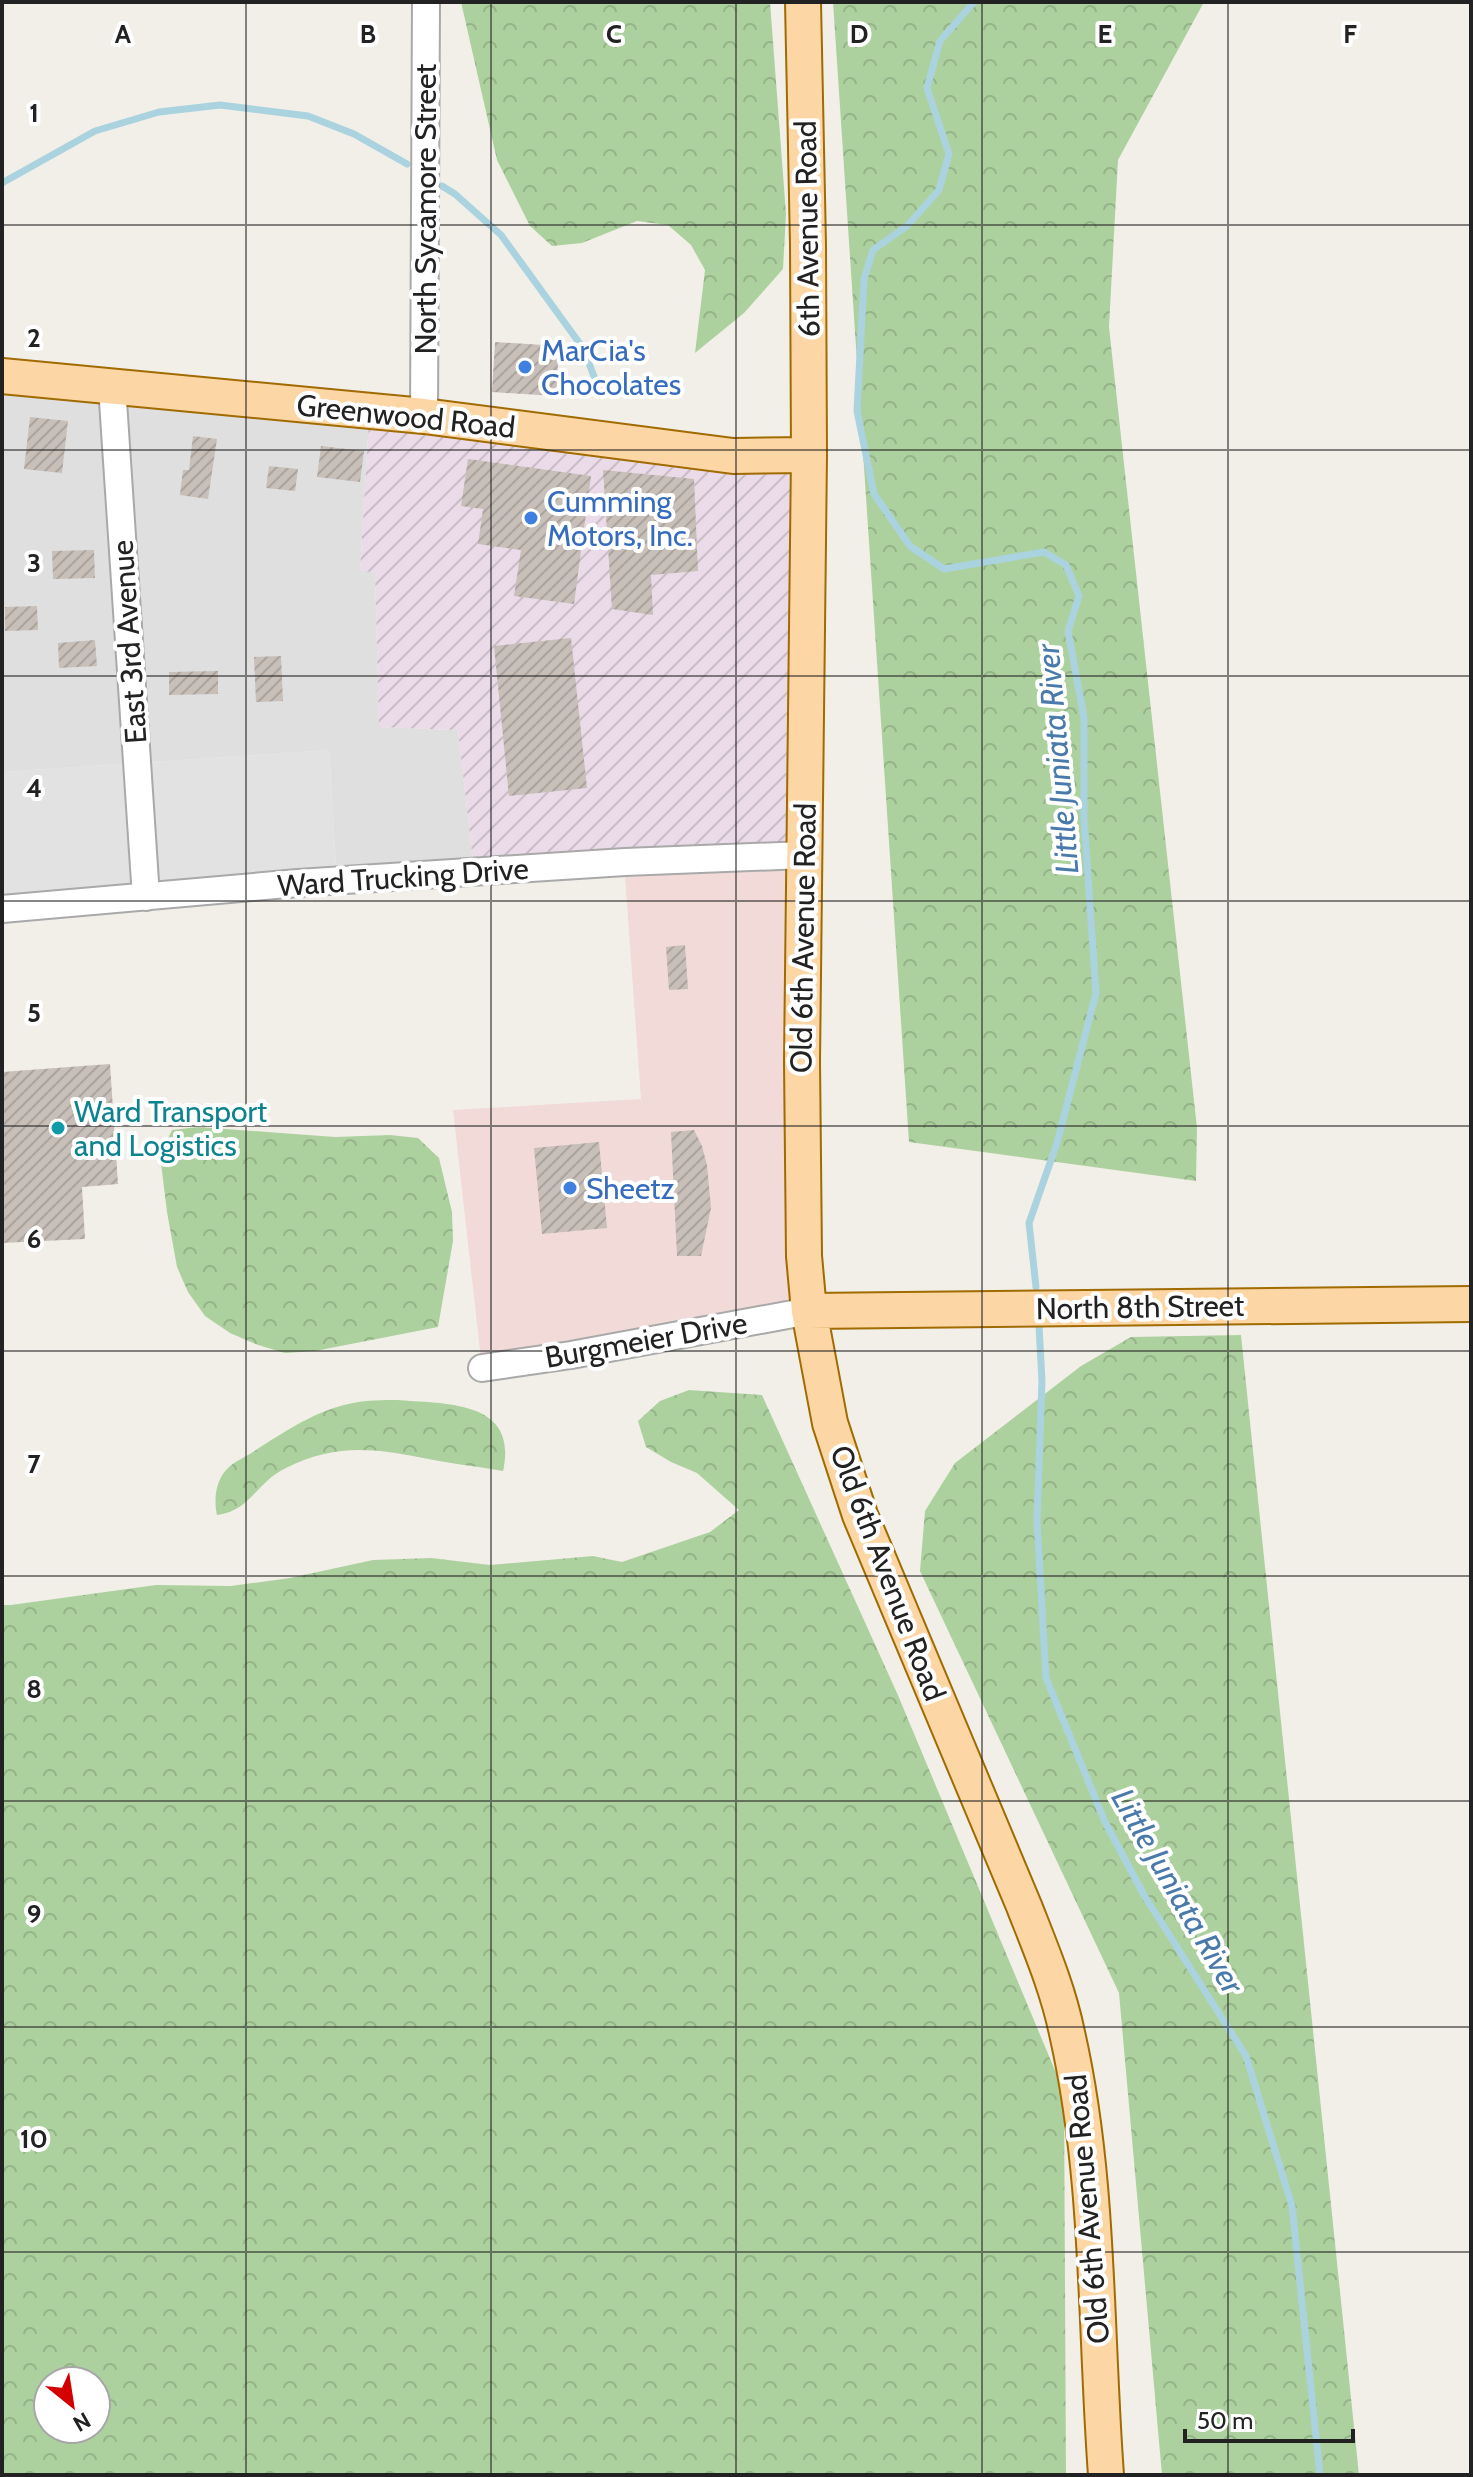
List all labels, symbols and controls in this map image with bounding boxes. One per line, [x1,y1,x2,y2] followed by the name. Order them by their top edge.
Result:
[115,18,132,50] text: A
[360,18,376,50] text: B
[606,18,622,50] text: C
[850,18,868,50] text: D
[1098,18,1112,50] text: E
[1343,18,1357,50] text: F
[407,64,444,354] street label: North Sycamore Street
[29,97,39,129] text: 1
[787,120,827,338] street label: 6th Avenue Road
[27,322,41,354] text: 2
[541,332,681,403] place label: MarCia's Chocolates
[516,358,534,376] marker: MarCia's Chocolates
[295,386,517,446] street label: Greenwood Road
[547,483,693,554] place label: Cumming Motors, Inc.
[522,509,540,527] marker: Cumming Motors, Inc.
[103,539,155,745] street label: East 3rd Avenue
[27,547,41,579] text: 3
[1027,641,1086,876] water label: Little Juniata River
[26,772,42,804] text: 4
[782,803,824,1073] street label: Old 6th Avenue Road
[276,850,530,904] street label: Ward Trucking Drive
[27,997,41,1029] text: 5
[74,1093,267,1164] place label: Ward Transport and Logistics
[49,1119,67,1137] marker: Ward Transport and Logistics
[586,1170,675,1207] place label: Sheetz
[561,1179,579,1197] marker: Sheetz
[27,1223,41,1255] text: 6
[1036,1287,1244,1327] street label: North 8th Street
[542,1304,750,1376] street label: Burgmeier Drive
[822,1440,954,1706] street label: Old 6th Avenue Road
[27,1448,41,1480] text: 7
[26,1673,42,1705] text: 8
[1103,1781,1253,2002] water label: Little Juniata River
[27,1898,41,1930] text: 9
[1057,2073,1117,2345] street label: Old 6th Avenue Road
[20,2123,48,2155] text: 10
[32,2365,112,2445] north arrow
[1185,2393,1353,2443] scale bar
[68,2406,95,2437] text: N
[1197,2406,1253,2435] text: 50 m

